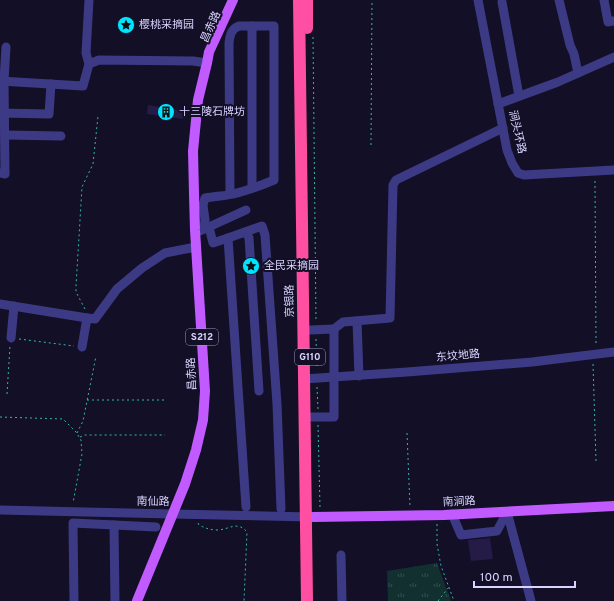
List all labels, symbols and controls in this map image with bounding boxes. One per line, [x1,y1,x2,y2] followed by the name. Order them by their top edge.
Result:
[198,9,224,45] street label: 昌赤路
[116,15,136,35] place icon: 樱桃采摘园
[139,18,194,32] place label: 樱桃采摘园
[156,102,176,122] building icon: 十三陵石牌坊
[179,105,245,119] place label: 十三陵石牌坊
[505,109,529,155] street label: 涧头环路
[241,256,261,276] place icon: 全民采摘园
[264,259,319,273] place label: 全民采摘园
[283,284,297,318] street label: 京银路
[186,329,218,345] road number: S212
[435,347,481,365] street label: 东坟地路
[295,349,325,365] road number: G110
[184,357,200,391] street label: 昌赤路
[442,494,476,510] street label: 南涧路
[136,495,170,509] street label: 南仙路
[474,563,575,589] scale bar
[480,570,513,586] text: 100 m

